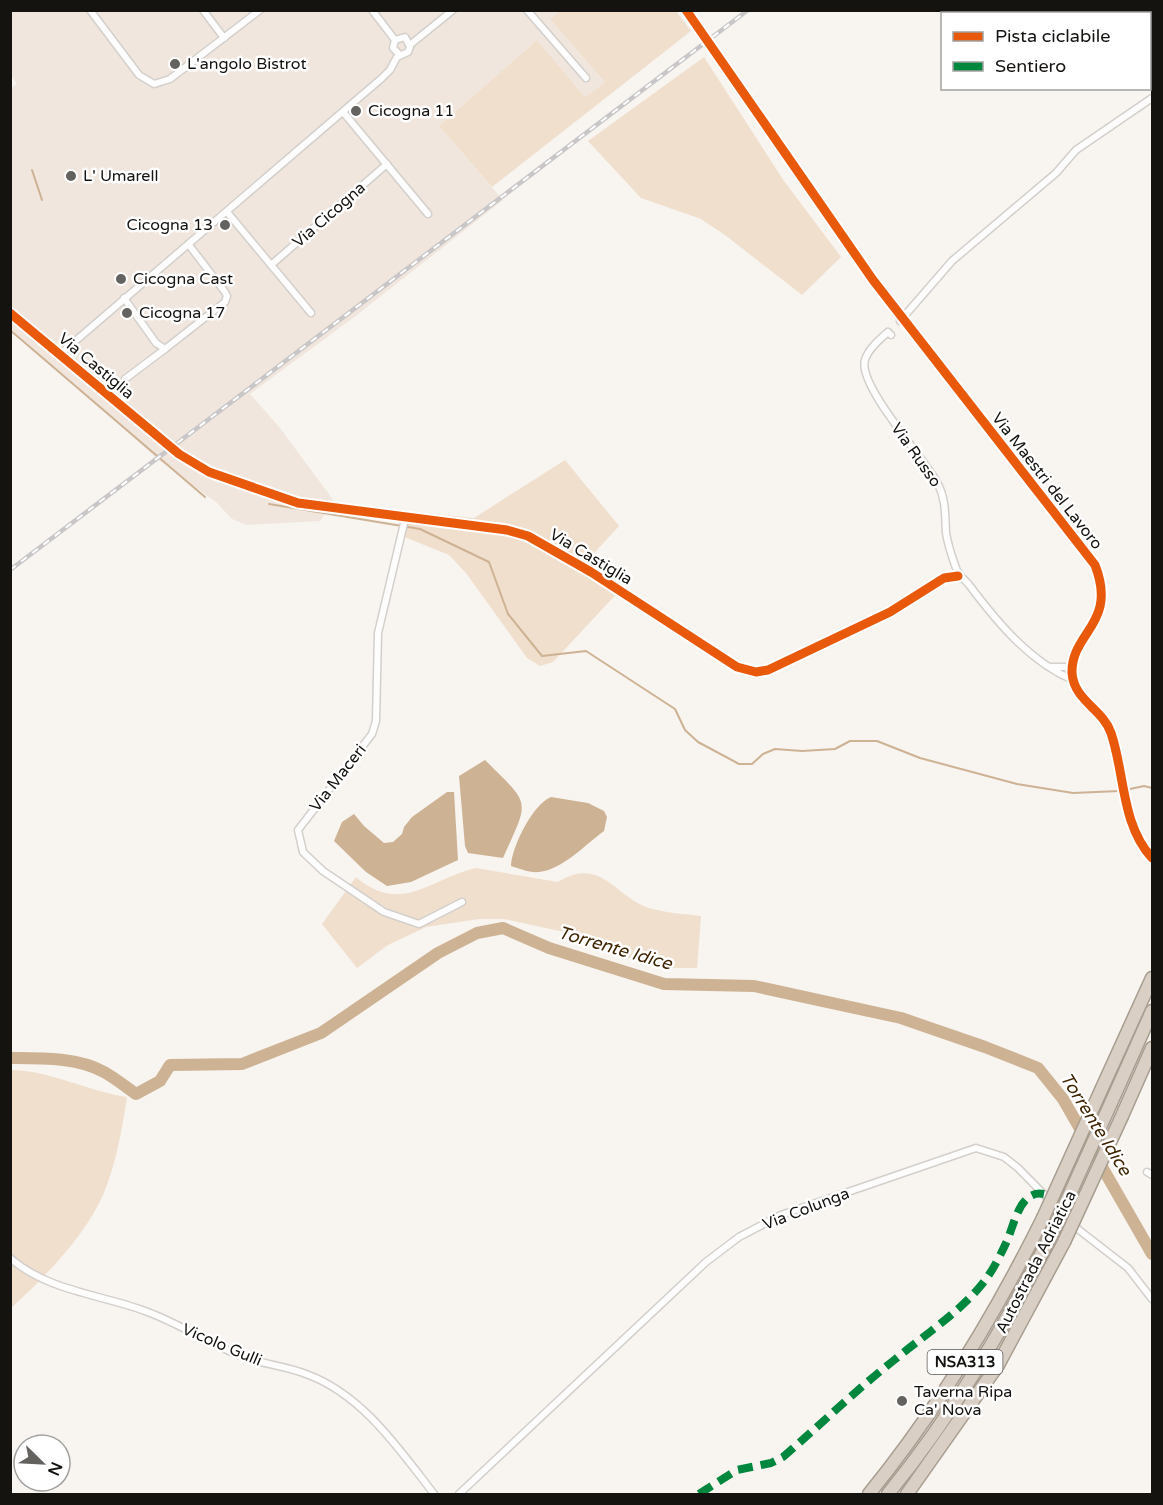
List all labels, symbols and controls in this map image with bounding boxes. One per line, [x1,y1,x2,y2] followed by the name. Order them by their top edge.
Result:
[941,12,1151,90] legend
[995,25,1110,47] text: Pista ciclabile
[187,54,307,74] place label: L'angolo Bistrot
[995,55,1066,77] text: Sentiero
[168,57,182,71] marker: L'angolo Bistrot
[368,101,454,121] place label: Cicogna 11
[349,104,363,118] marker: Cicogna 11
[83,166,158,186] place label: L' Umarell
[64,169,78,183] marker: L' Umarell
[288,178,370,252] street label: Via Cicogna
[127,215,213,235] place label: Cicogna 13
[218,218,232,232] marker: Cicogna 13
[133,269,233,289] place label: Cicogna Cast
[114,272,128,286] marker: Cicogna Cast
[139,303,225,323] place label: Cicogna 17
[120,306,134,320] marker: Cicogna 17
[54,328,138,404] street label: Via Castiglia
[987,408,1107,554] street label: Via Maestri del Lavoro
[886,419,946,491] street label: Via Russo
[546,524,636,590] street label: Via Castiglia
[305,740,371,816] street label: Via Maceri
[556,921,675,975] water label: Torrente Idice
[1056,1068,1137,1180] water label: Torrente Idice
[760,1183,852,1235] street label: Via Colunga
[991,1187,1081,1337] street label: Autostrada Adriatica
[179,1319,265,1371] street label: Vicolo Gulli
[928,1350,1002,1374] road number: NSA313
[914,1382,1012,1420] place label: Taverna Ripa Ca' Nova
[895,1394,909,1408] marker: Taverna Ripa Ca' Nova
[12,1433,72,1493] north arrow
[43,1459,67,1479] text: N

